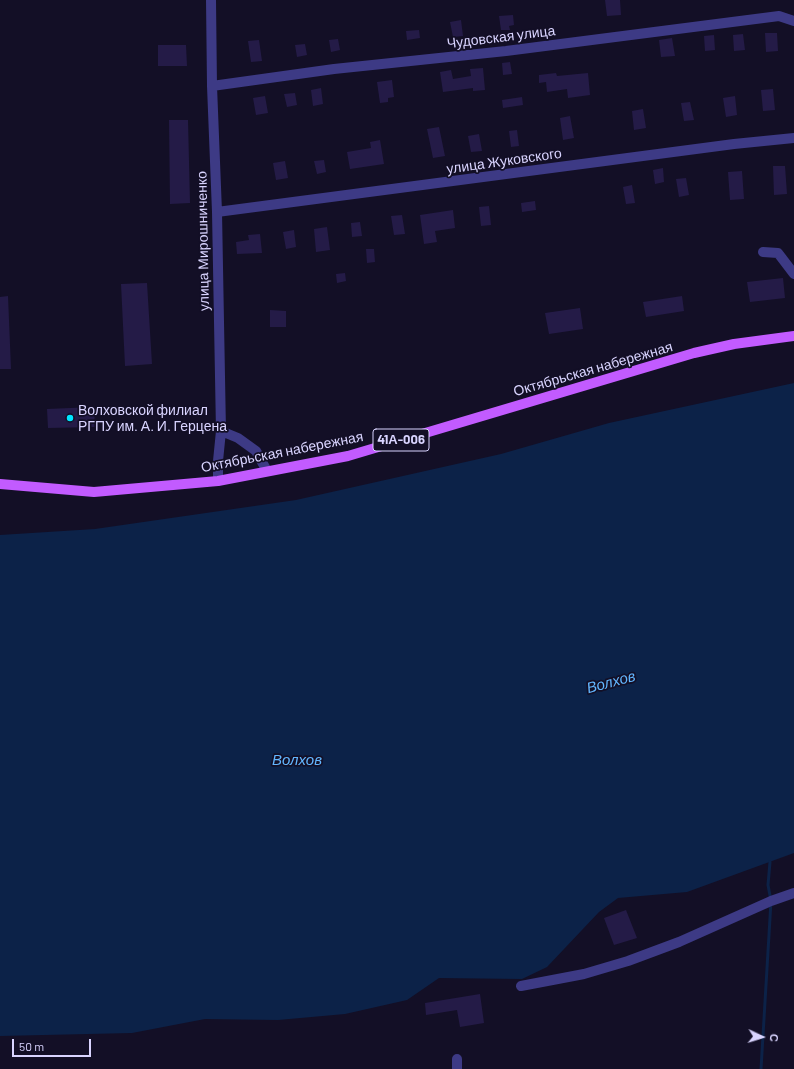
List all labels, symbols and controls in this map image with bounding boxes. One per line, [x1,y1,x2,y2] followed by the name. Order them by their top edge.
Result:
[446,22,556,52] street label: Чудовская улица
[445,145,563,177] street label: улица Жуковского
[193,171,213,311] street label: улица Мирошниченко
[511,338,675,400] street label: Октябрьская набережная
[78,402,227,434] place label: Волховской филиал РГПУ им. А. И. Герцена
[65,413,75,423] marker: Волховской филиал РГПУ им. А. И. Герцена
[199,428,365,476] street label: Октябрьская набережная
[373,429,429,451] road number: 41А-006
[585,667,637,697] water label: Волхов
[272,751,322,769] water label: Волхов
[742,1017,782,1057] north arrow
[14,1031,93,1057] scale bar
[768,1033,781,1042] text: С
[19,1039,44,1053] text: 50 m

